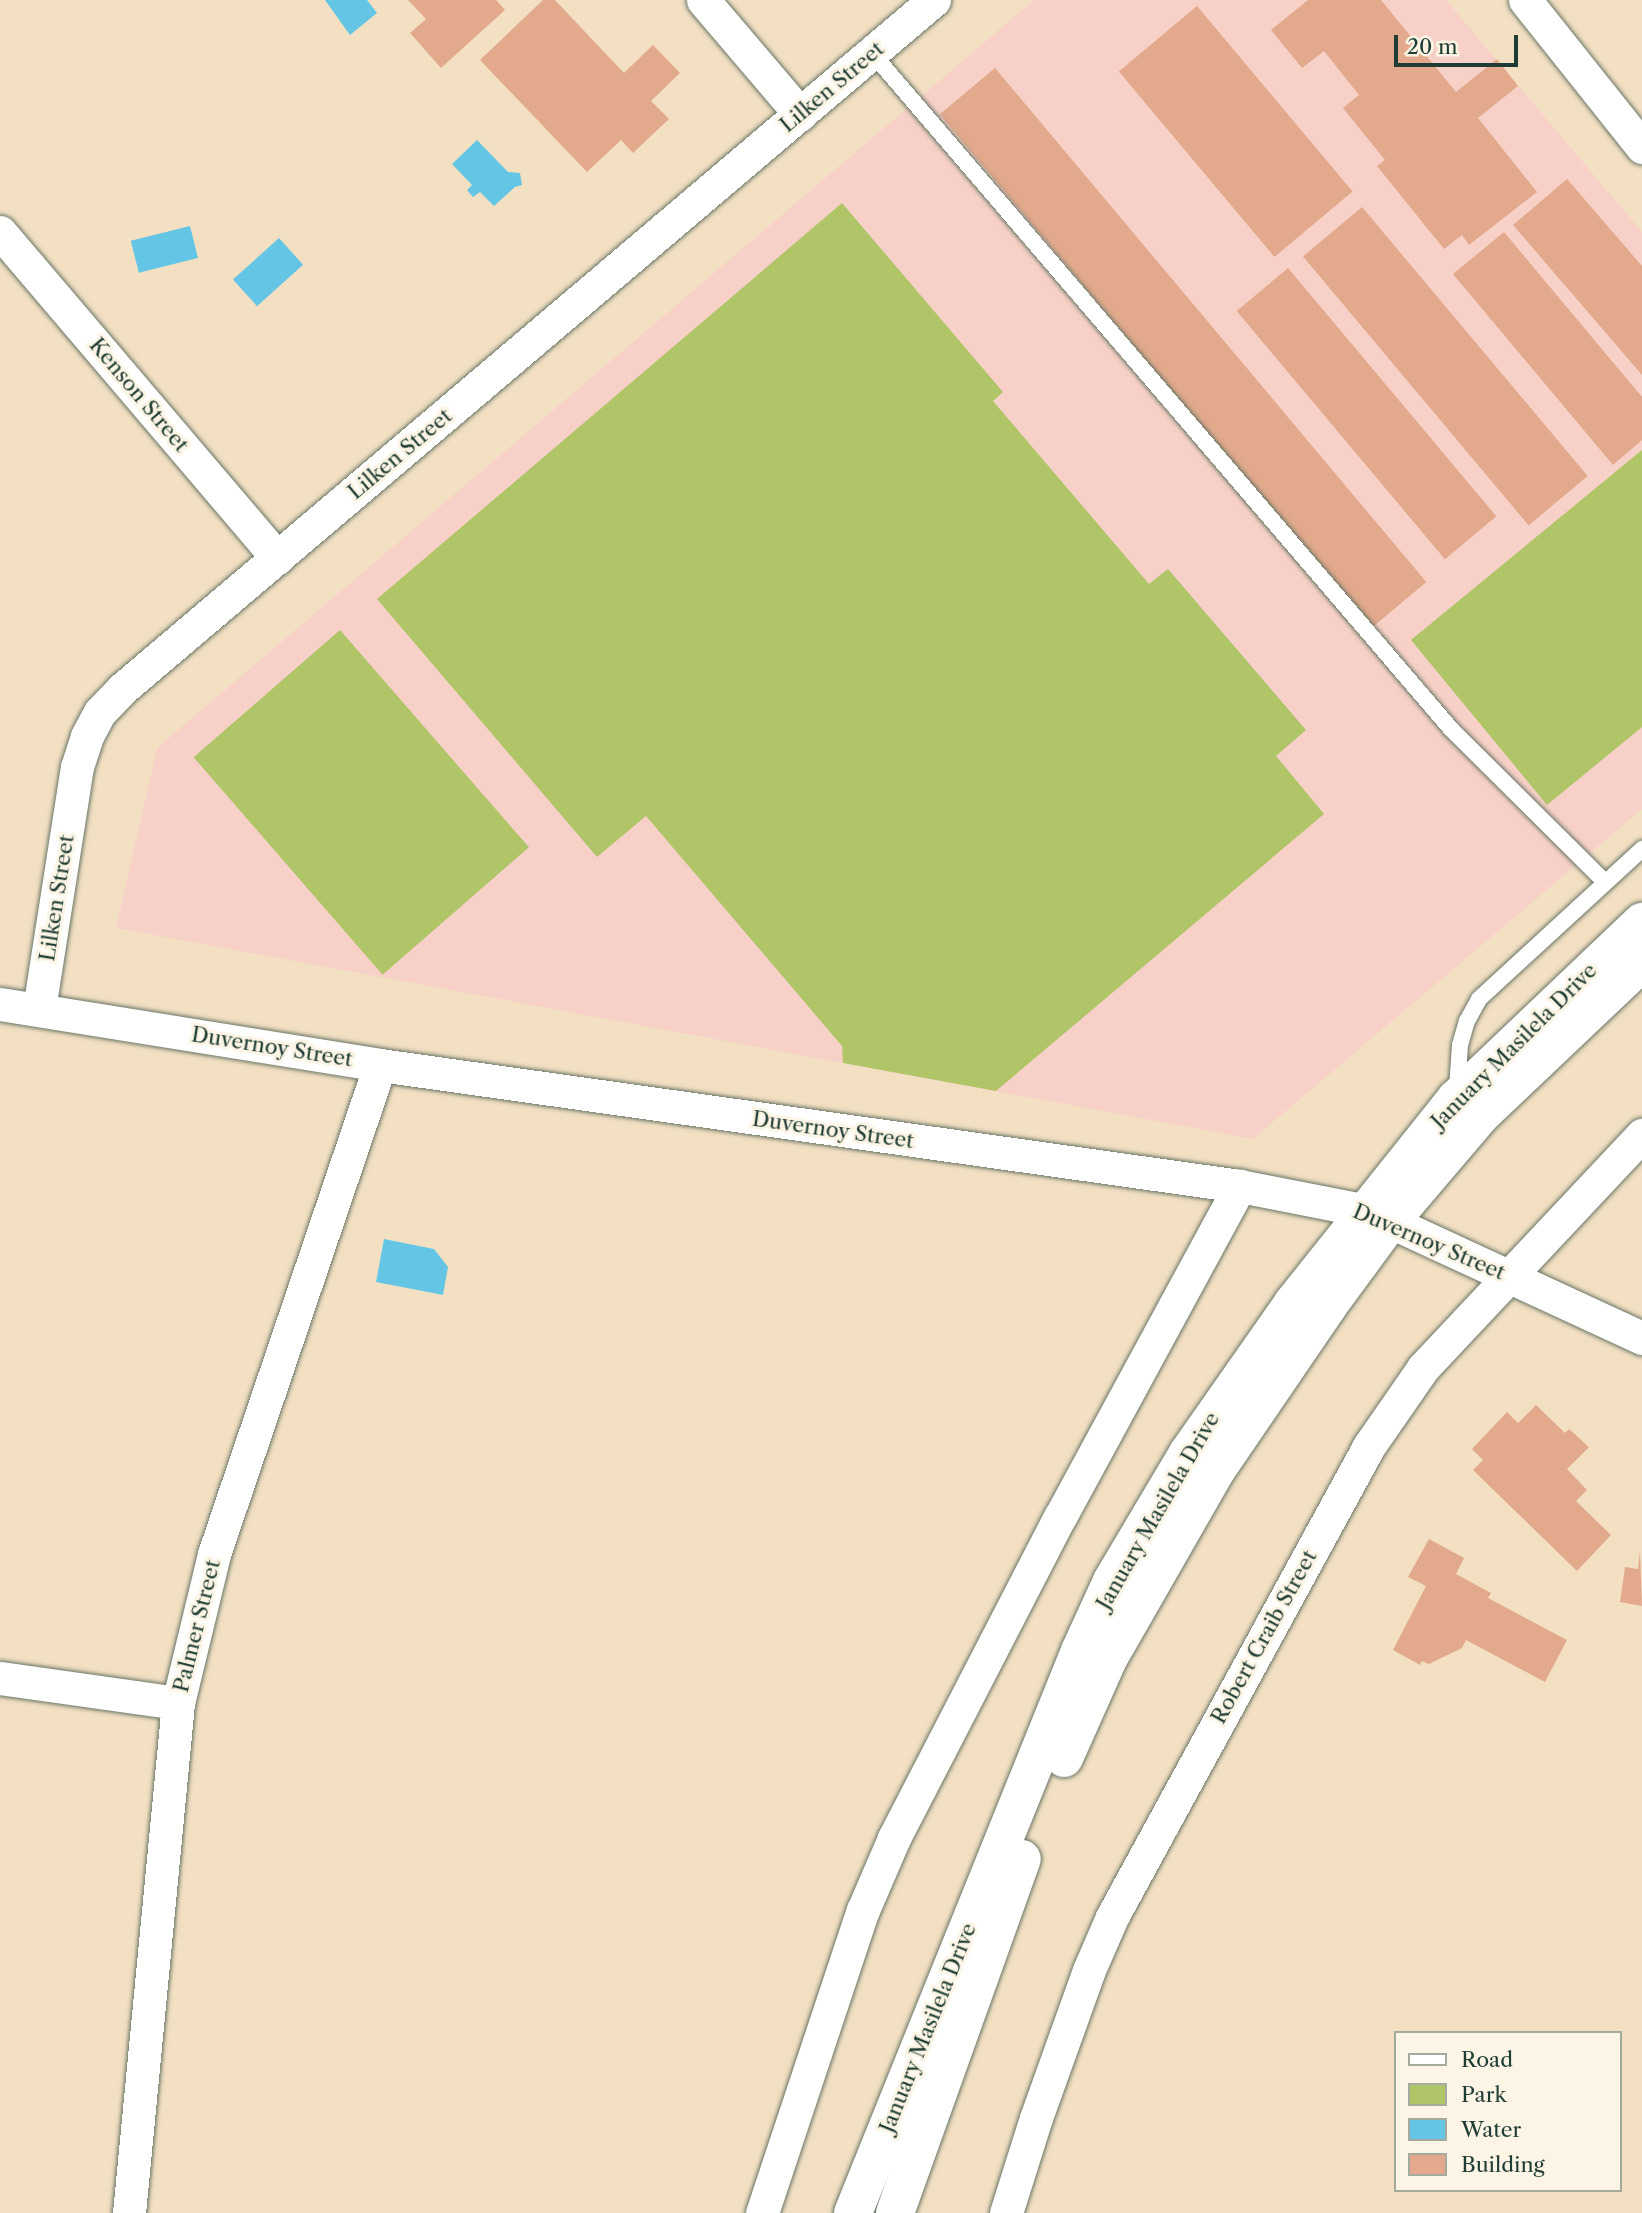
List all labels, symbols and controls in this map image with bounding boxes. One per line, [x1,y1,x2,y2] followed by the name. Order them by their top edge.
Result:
[1397,21,1521,65] scale bar
[1407,34,1458,59] text: 20 m
[775,36,889,138] street label: Lilken Street
[84,333,194,457] street label: Kenson Street
[343,403,457,505] street label: Lilken Street
[35,833,79,963] street label: Lilken Street
[1426,958,1602,1134] street label: January Masilela Drive
[189,1022,355,1072] street label: Duvernoy Street
[750,1106,916,1154] street label: Duvernoy Street
[1349,1198,1509,1286] street label: Duvernoy Street
[1091,1407,1225,1615] street label: January Masilela Drive
[1206,1546,1322,1728] street label: Robert Craib Street
[168,1557,226,1695] street label: Palmer Street
[874,1919,982,2137] street label: January Masilela Drive
[1394,2031,1621,2192] legend
[1461,2047,1513,2072] text: Road
[1461,2082,1507,2107] text: Park
[1461,2117,1521,2142] text: Water
[1461,2152,1545,2177] text: Building

